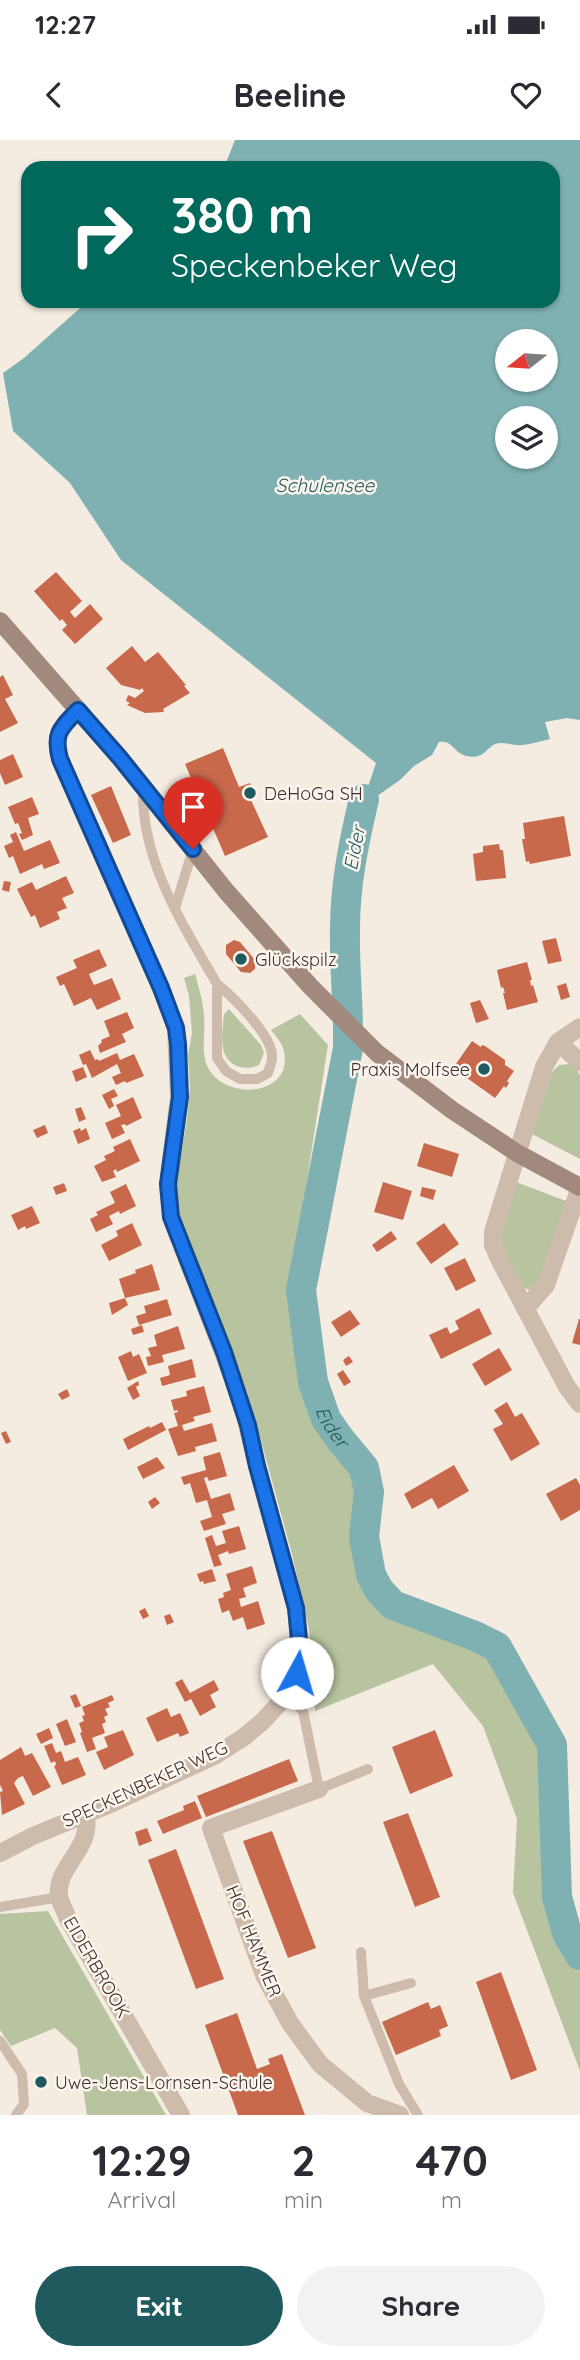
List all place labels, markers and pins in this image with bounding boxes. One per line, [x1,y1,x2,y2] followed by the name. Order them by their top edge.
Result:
[163,777,223,849] pin
[264,782,363,805] place label: DeHoGa SH
[242,785,258,801] marker: DeHoGa SH
[255,948,337,971] place label: Glückspilz
[233,951,249,967] marker: Glückspilz
[351,1058,470,1081] place label: Praxis Molfsee
[476,1061,492,1077] marker: Praxis Molfsee
[55,2071,273,2094] place label: Uwe-Jens-Lornsen-Schule
[33,2074,49,2090] marker: Uwe-Jens-Lornsen-Schule

